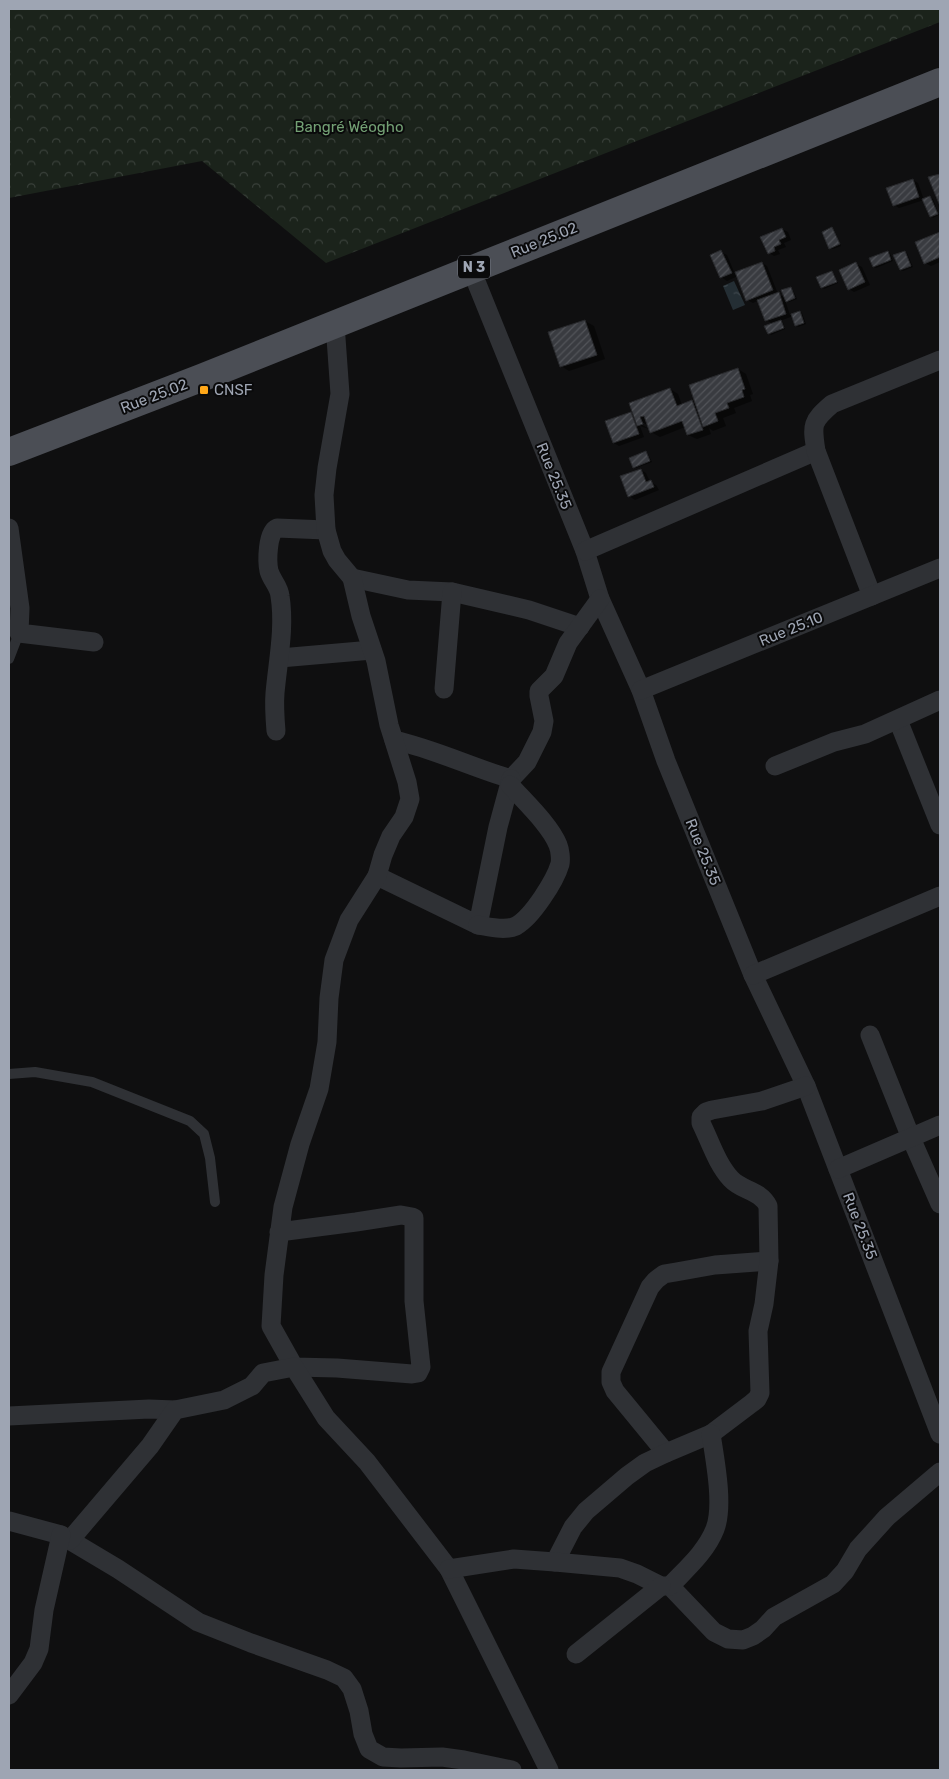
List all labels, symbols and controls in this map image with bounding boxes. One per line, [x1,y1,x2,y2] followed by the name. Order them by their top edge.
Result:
[294,118,404,136] park label: Bangré Wéogho
[508,218,580,262] street label: Rue 25.02
[458,256,490,278] road number: N 3
[118,375,190,417] street label: Rue 25.02
[214,381,253,399] place label: CNSF
[198,384,210,396] marker: CNSF
[533,440,576,512] street label: Rue 25.35
[756,608,826,650] street label: Rue 25.10
[682,816,725,888] street label: Rue 25.35
[839,1190,881,1262] street label: Rue 25.35

